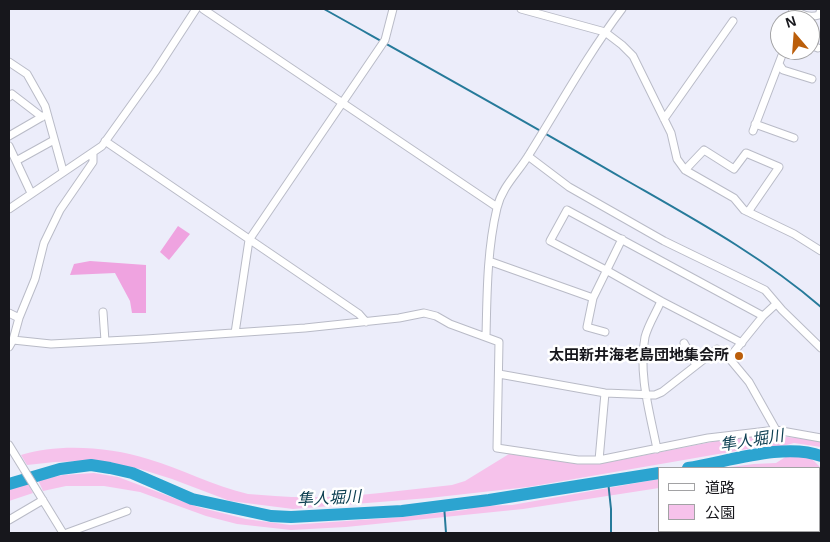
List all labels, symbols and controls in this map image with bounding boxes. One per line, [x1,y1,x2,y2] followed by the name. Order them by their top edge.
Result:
[770,10,820,60] north arrow
[783,13,798,31] text: N
[549,347,729,365] place label: 太田新井海老島団地集会所
[733,350,745,362] marker: 太田新井海老島団地集会所
[719,427,785,455] water label: 隼人堀川
[658,467,820,532] legend
[705,479,735,496] text: 道路
[297,488,361,510] water label: 隼人堀川
[705,504,735,521] text: 公園

